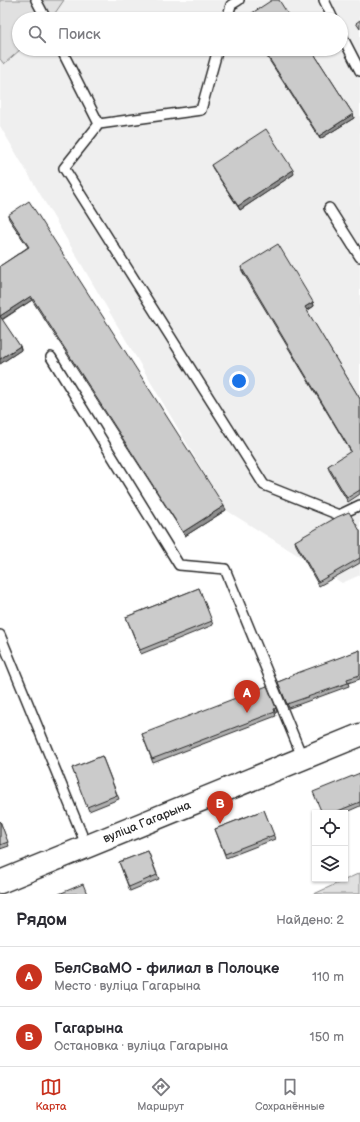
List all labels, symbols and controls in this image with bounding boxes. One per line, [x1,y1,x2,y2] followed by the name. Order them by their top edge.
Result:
[12,12,348,56] search box
[26,23,48,45] icon: search
[58,25,101,44] text: Поиск
[229,371,249,391] your location
[234,680,260,713] pin: A
[207,791,233,824] pin: B
[101,798,193,846] street label: вуліца Гагарына
[312,810,348,882] map controls
[312,810,348,846] button: locate
[312,846,348,882] button: layers
[16,910,67,930] text: Рядом
[276,912,344,928] text: Найдено: 2
[54,959,279,978] text: БелСваМО - филиал в Полоцке
[25,969,33,985] text: A
[312,969,344,985] text: 110 m
[54,978,201,994] text: Место · вуліца Гагарына
[54,1019,123,1038] text: Гагарына
[24,1029,34,1045] text: B
[310,1029,344,1045] text: 150 m
[54,1038,228,1054] text: Остановка · вуліца Гагарына
[35,1076,66,1113] tab: Карта
[137,1076,184,1113] tab: Маршрут
[255,1076,325,1113] tab: Сохранённые

